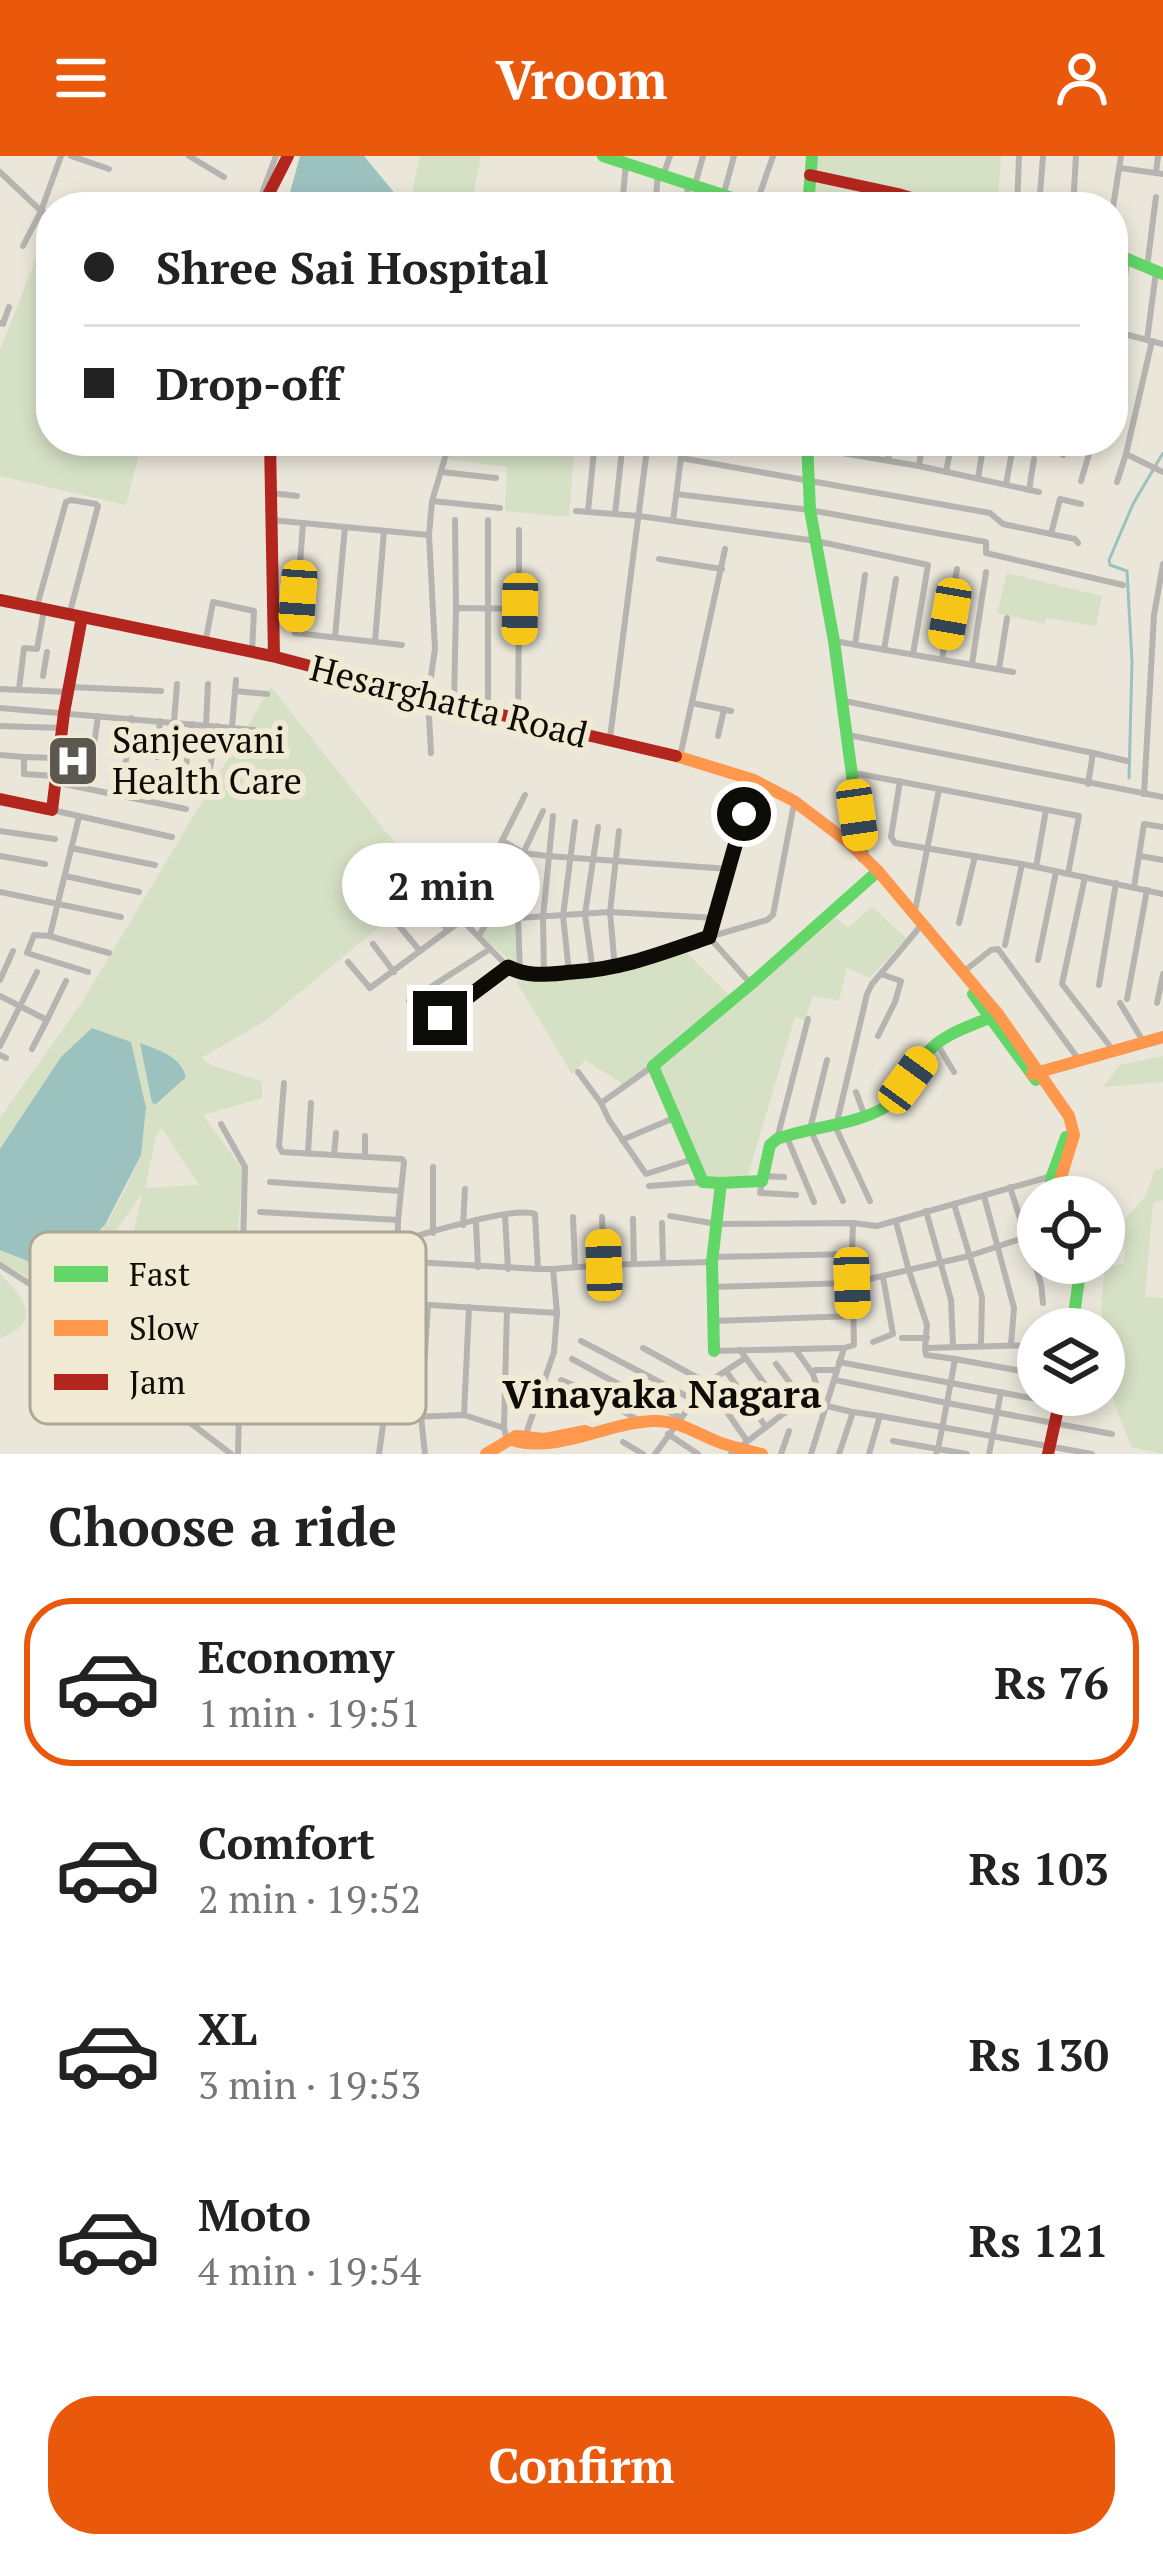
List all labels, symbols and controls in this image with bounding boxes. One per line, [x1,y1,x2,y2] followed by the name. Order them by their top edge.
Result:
[495,43,668,114] text: Vroom
[48,45,114,111] icon: menu
[1049,45,1115,111] icon: person
[156,237,549,297] text: Shree Sai Hospital
[156,353,342,413] text: Drop-off
[278,559,318,633] car
[501,573,539,645] car
[926,575,974,653] car
[306,643,593,758] street label: Hesarghatta Road
[112,716,302,804] place label: Sanjeevani Health Care
[45,733,101,789] hospital icon: Sanjeevani Health Care
[834,777,880,853] car
[717,787,771,841] route start
[341,844,539,928] callout: 2 min
[388,859,494,911] text: 2 min
[413,991,467,1045] route end
[872,1040,944,1120] car
[1017,1176,1125,1416] map controls
[1017,1176,1125,1284] button: locate
[585,1228,623,1302] car
[30,1232,426,1424] legend
[833,1246,871,1320] car
[129,1252,190,1295] text: Fast
[129,1306,199,1349] text: Slow
[1017,1308,1125,1416] button: layers
[129,1360,185,1403] text: Jam
[502,1367,822,1419] district label: Vinayaka Nagara
[48,1490,397,1561] text: Choose a ride
[198,1626,394,1686] text: Economy
[54,1628,162,1736] icon: car
[994,1652,1109,1712] text: Rs 76
[198,1686,421,1738] text: 1 min · 19:51
[198,1812,375,1872] text: Comfort
[54,1814,162,1922] icon: car
[969,1838,1109,1898] text: Rs 103
[198,1872,421,1924] text: 2 min · 19:52
[198,1998,257,2058] text: XL
[54,2000,162,2108] icon: car
[969,2024,1109,2084] text: Rs 130
[198,2058,421,2110] text: 3 min · 19:53
[198,2184,311,2244] text: Moto
[54,2186,162,2294] icon: car
[969,2210,1109,2270] text: Rs 121
[198,2244,421,2296] text: 4 min · 19:54
[48,2396,1115,2534] button: Confirm

